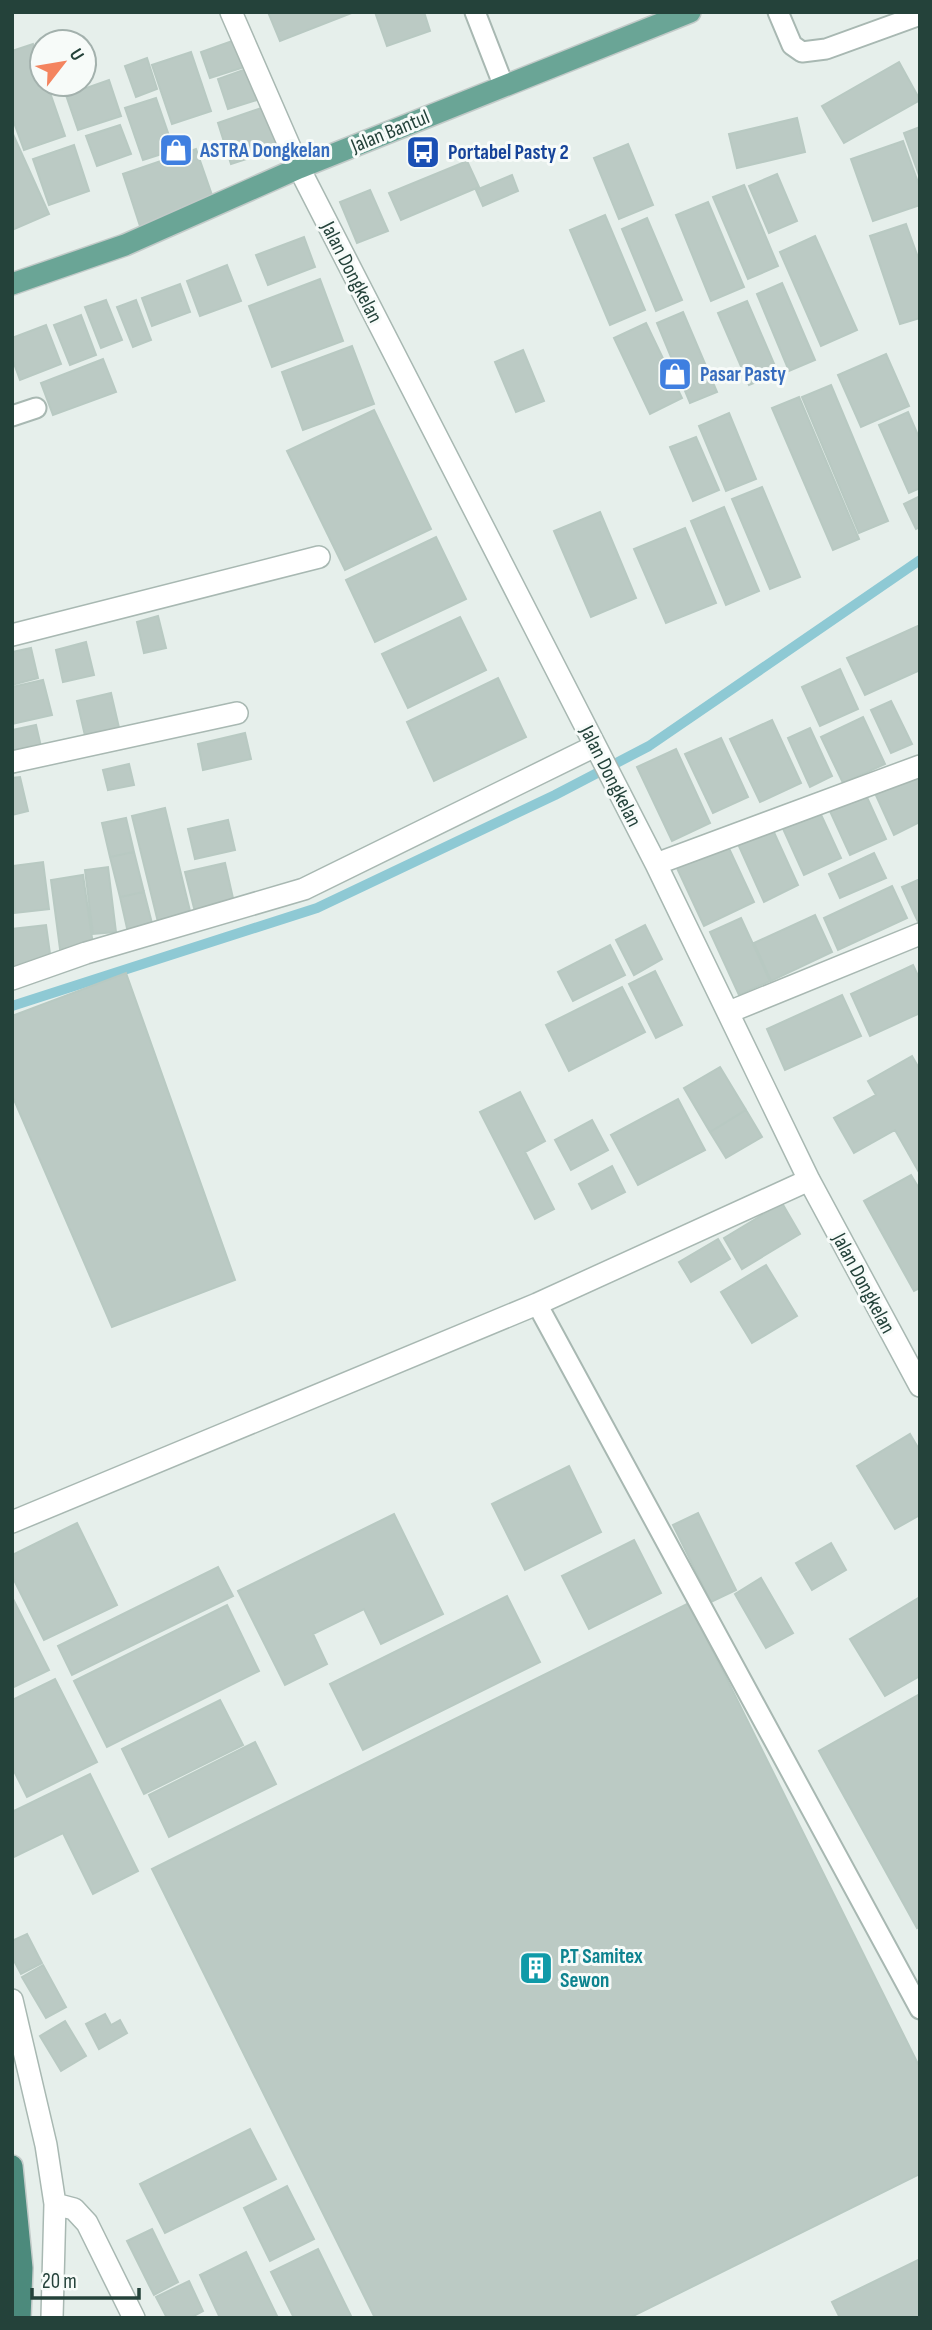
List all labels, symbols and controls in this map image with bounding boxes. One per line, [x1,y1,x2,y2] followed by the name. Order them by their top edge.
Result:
[28,28,98,98] north arrow
[64,45,89,65] text: U
[346,104,433,159] street label: Jalan Bantul
[157,131,195,169] shop icon: ASTRA Dongkelan
[404,133,442,171] bus stop icon: Portabel Pasty 2
[199,138,330,163] place label: ASTRA Dongkelan
[448,140,569,165] place label: Portabel Pasty 2
[315,217,388,327] street label: Jalan Dongkelan
[656,355,694,393] shop icon: Pasar Pasty
[700,362,786,387] place label: Pasar Pasty
[574,721,647,831] street label: Jalan Dongkelan
[826,1228,900,1338] street label: Jalan Dongkelan
[560,1944,643,1993] place label: P.T Samitex Sewon
[517,1949,555,1987] building icon: P.T Samitex Sewon
[32,2256,138,2300] scale bar
[42,2269,77,2294] text: 20 m

